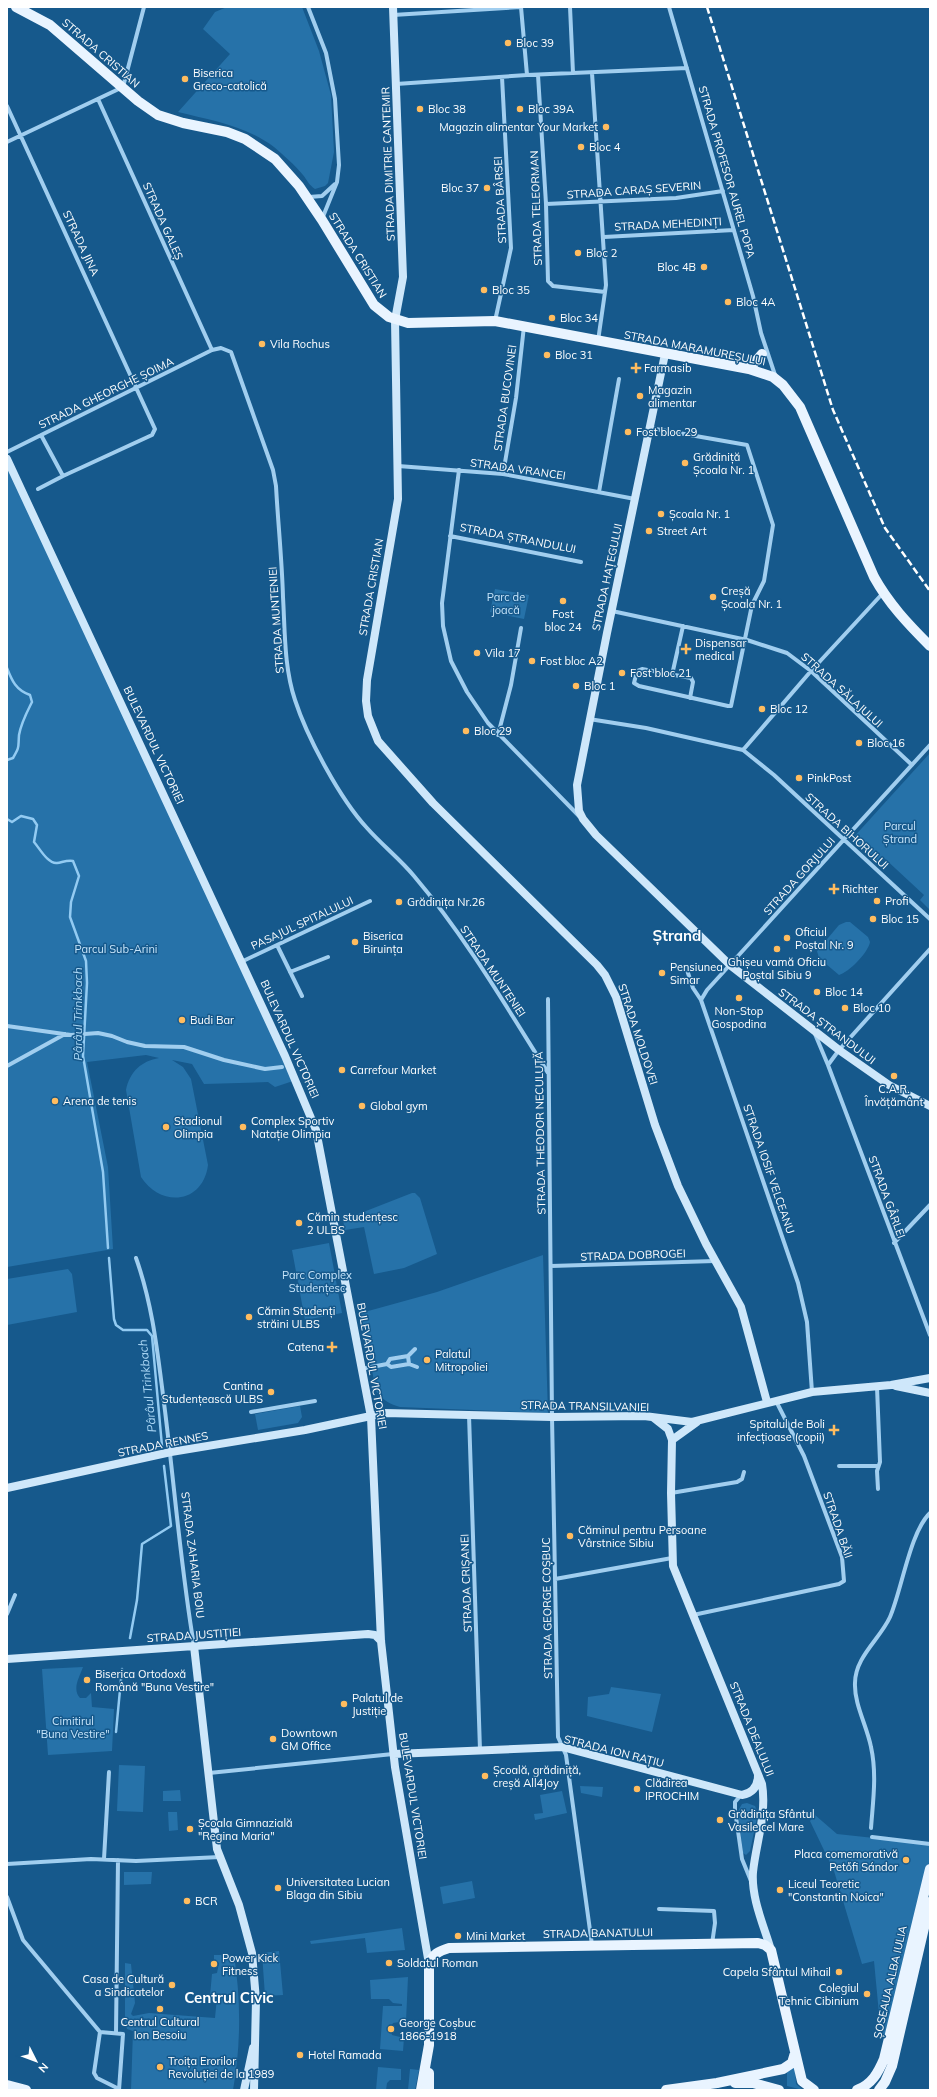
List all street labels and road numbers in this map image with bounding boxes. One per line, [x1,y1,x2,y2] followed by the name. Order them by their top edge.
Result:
[59,15,143,91] street label: STRADA CRISTIAN
[696,84,758,260] street label: STRADA PROFESOR AUREL POPA
[378,86,398,241] street label: STRADA DIMITRIE CANTEMIR
[527,150,545,266] street label: STRADA TELEORMAN
[491,156,509,244] street label: STRADA BÂRSEI
[566,178,702,203] street label: STRADA CARAȘ SEVERIN
[139,180,186,262] street label: STRADA GALEȘ
[60,208,102,278] street label: STRADA JINA
[326,210,390,300] street label: STRADA CRISTIAN
[614,214,722,235] street label: STRADA MEHEDINȚI
[623,327,767,370] street label: STRADA MARAMUREȘULUI
[491,344,519,452] street label: STRADA BUCOVINEI
[36,354,176,433] street label: STRADA GHEORGHE ȘOIMA
[469,455,567,483] street label: STRADA VRANCEI
[459,520,577,557] street label: STRADA ȘTRANDULUI
[589,522,626,632] street label: STRADA HAȚEGULUI
[356,537,386,637] street label: STRADA CRISTIAN
[265,566,287,674] street label: STRADA MUNTENIEI
[798,649,886,730] street label: STRADA SĂLAJULUI
[121,684,187,806] street label: BULEVARDUL VICTORIEI
[802,790,892,872] street label: STRADA BIHORULUI
[760,834,838,918] street label: STRADA GORJULUI
[249,893,355,953] street label: PASAJUL SPITALULUI
[457,923,529,1019] street label: STRADA MUNTENIEI
[258,978,322,1100] street label: BULEVARDUL VICTORIEI
[615,982,661,1086] street label: STRADA MOLDOVEI
[775,985,878,1068] street label: STRADA ȘTRANDULUI
[531,1051,549,1215] street label: STRADA THEODOR NECULUȚĂ
[740,1102,798,1236] street label: STRADA IOSIF VELCEANU
[866,1154,908,1240] street label: STRADA GÂRLEI
[580,1246,686,1264] street label: STRADA DOBROGEI
[354,1302,390,1430] street label: BULEVARDUL VICTORIEI
[521,1398,649,1414] street label: STRADA TRANSILVANIEI
[117,1428,209,1460] street label: STRADA RENNES
[820,1490,857,1560] street label: STRADA BĂII
[178,1491,208,1619] street label: STRADA ZAHARIA BOIU
[457,1534,476,1632] street label: STRADA CRIȘANEI
[539,1537,556,1679] street label: STRADA GEORGE COȘBUC
[146,1625,242,1646] street label: STRADA JUSTIȚIEI
[727,1680,777,1778] street label: STRADA DEALULUI
[396,1732,430,1860] street label: BULEVARDUL VICTORIEI
[562,1732,665,1771] street label: STRADA ION RAȚIU
[870,1924,911,2040] street label: ȘOSEAUA ALBA IULIA
[543,1925,653,1941] street label: STRADA BANATULUI

